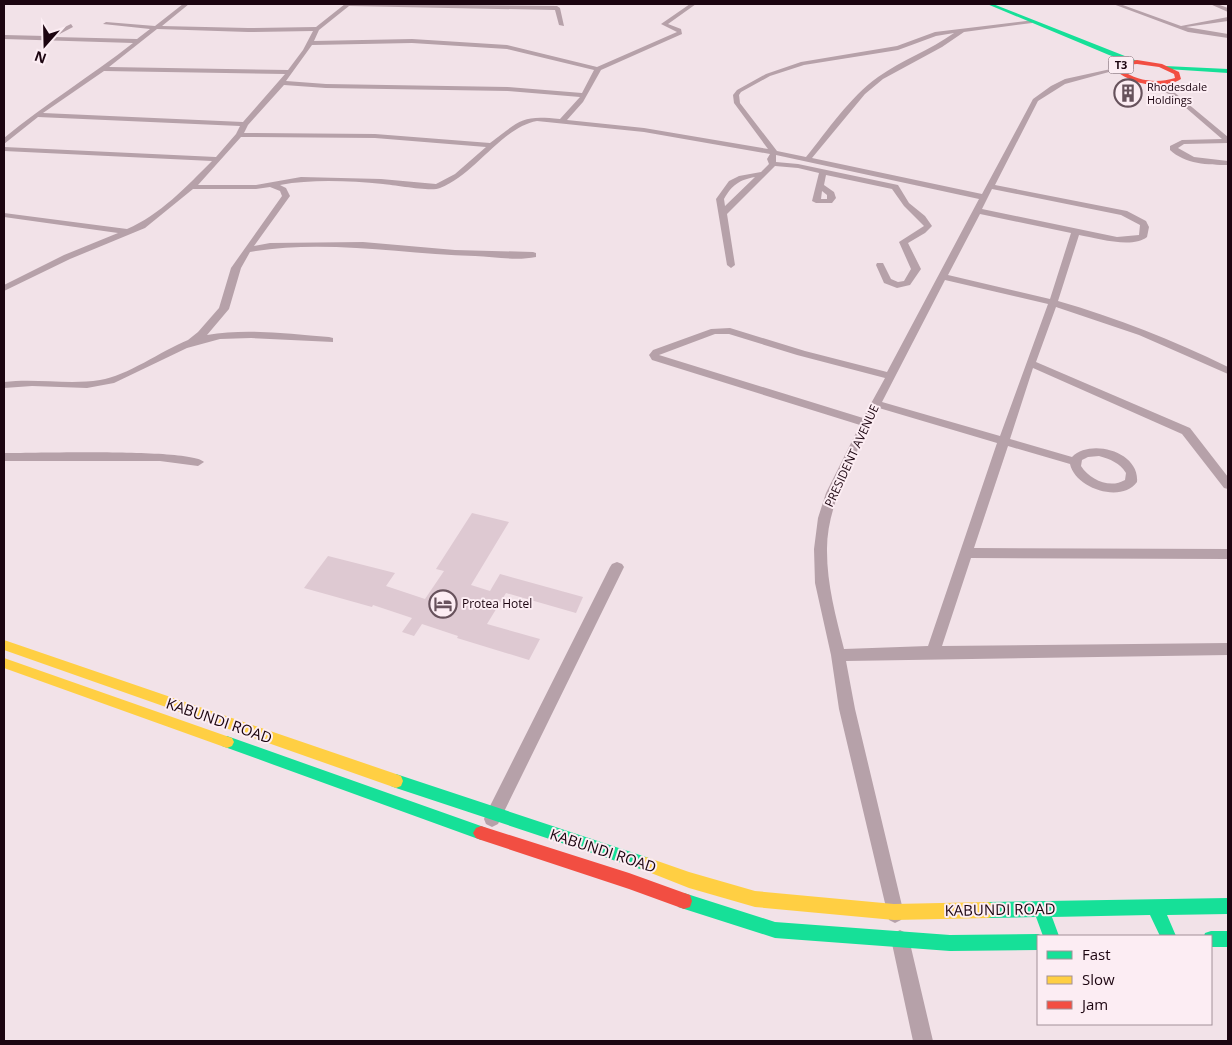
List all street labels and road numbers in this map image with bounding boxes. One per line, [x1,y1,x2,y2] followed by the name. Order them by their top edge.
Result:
[1108,56,1134,74] road number: T3
[820,402,883,510] street label: PRESIDENT AVENUE
[164,693,275,748] street label: KABUNDI ROAD
[548,823,659,877] street label: KABUNDI ROAD
[944,898,1056,920] street label: KABUNDI ROAD

